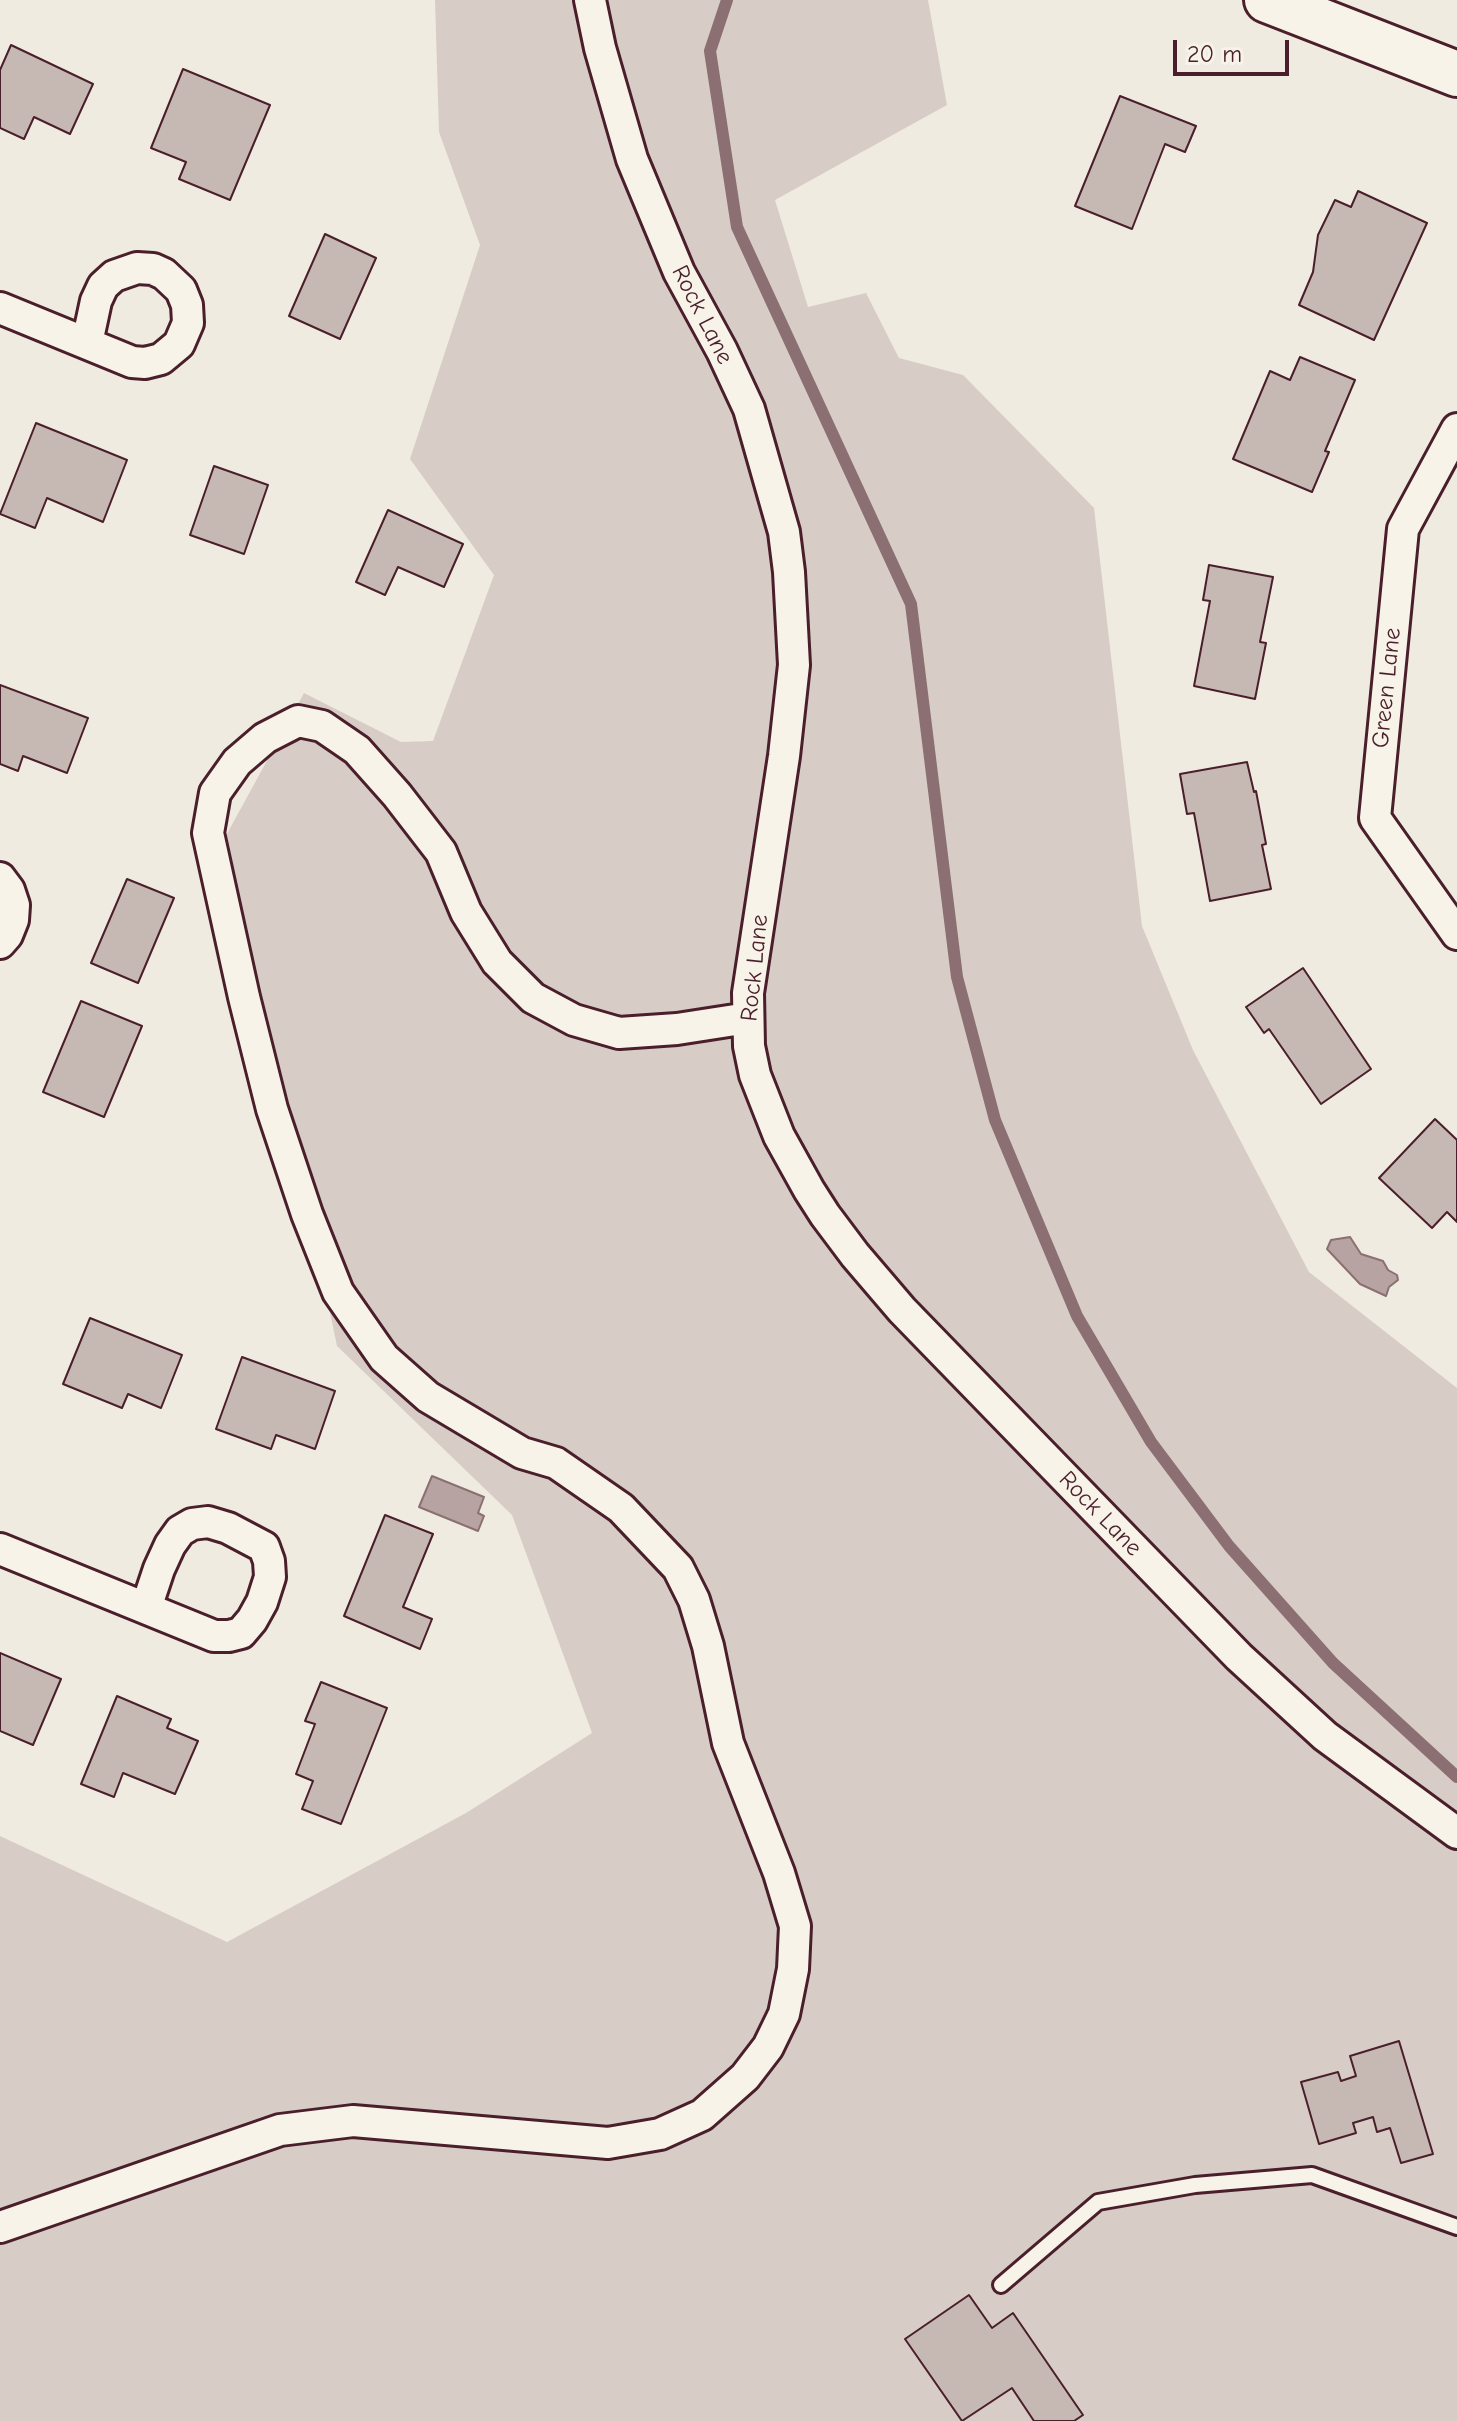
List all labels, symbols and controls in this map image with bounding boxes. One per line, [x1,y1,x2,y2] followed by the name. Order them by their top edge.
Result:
[1177,24,1293,74] scale bar
[1187,40,1242,68] text: 20 m
[665,261,739,369] street label: Rock Lane
[1366,626,1408,750] street label: Green Lane
[735,913,775,1023] street label: Rock Lane
[1052,1465,1148,1563] street label: Rock Lane

